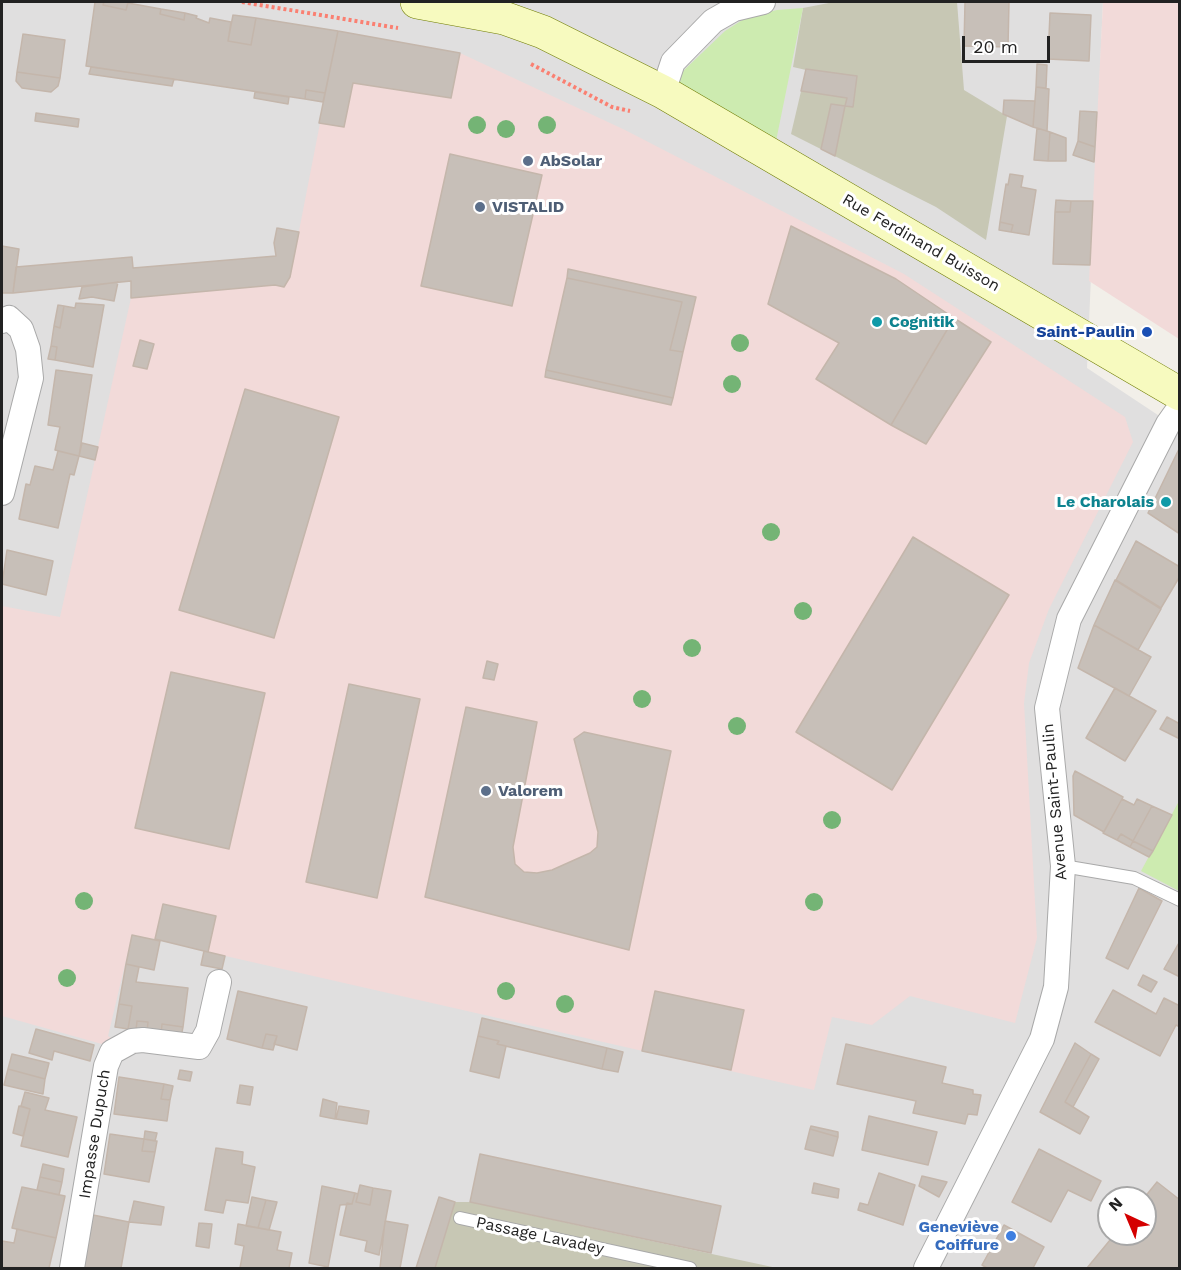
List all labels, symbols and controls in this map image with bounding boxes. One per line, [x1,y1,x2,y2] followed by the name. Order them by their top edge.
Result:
[965,24,1054,62] scale bar
[973,36,1018,57] text: 20 m
[540,151,602,171] place label: AbSolar
[521,154,535,168] marker: AbSolar
[839,190,1003,296] street label: Rue Ferdinand Buisson
[492,197,564,217] place label: VISTALID
[473,200,487,214] marker: VISTALID
[889,312,955,332] place label: Cognitik
[870,315,884,329] marker: Cognitik
[1036,322,1135,342] place label: Saint-Paulin
[1140,325,1154,339] marker: Saint-Paulin
[1056,492,1154,512] place label: Le Charolais
[1159,495,1173,509] marker: Le Charolais
[1039,723,1071,881] street label: Avenue Saint-Paulin
[498,781,563,801] place label: Valorem
[479,784,493,798] marker: Valorem
[75,1068,115,1200] street label: Impasse Dupuch
[1097,1186,1157,1246] north arrow
[1105,1193,1126,1215] text: N
[474,1213,606,1259] street label: Passage Lavadey
[919,1217,999,1255] place label: Geneviève Coiffure
[1004,1229,1018,1243] marker: Geneviève Coiffure

